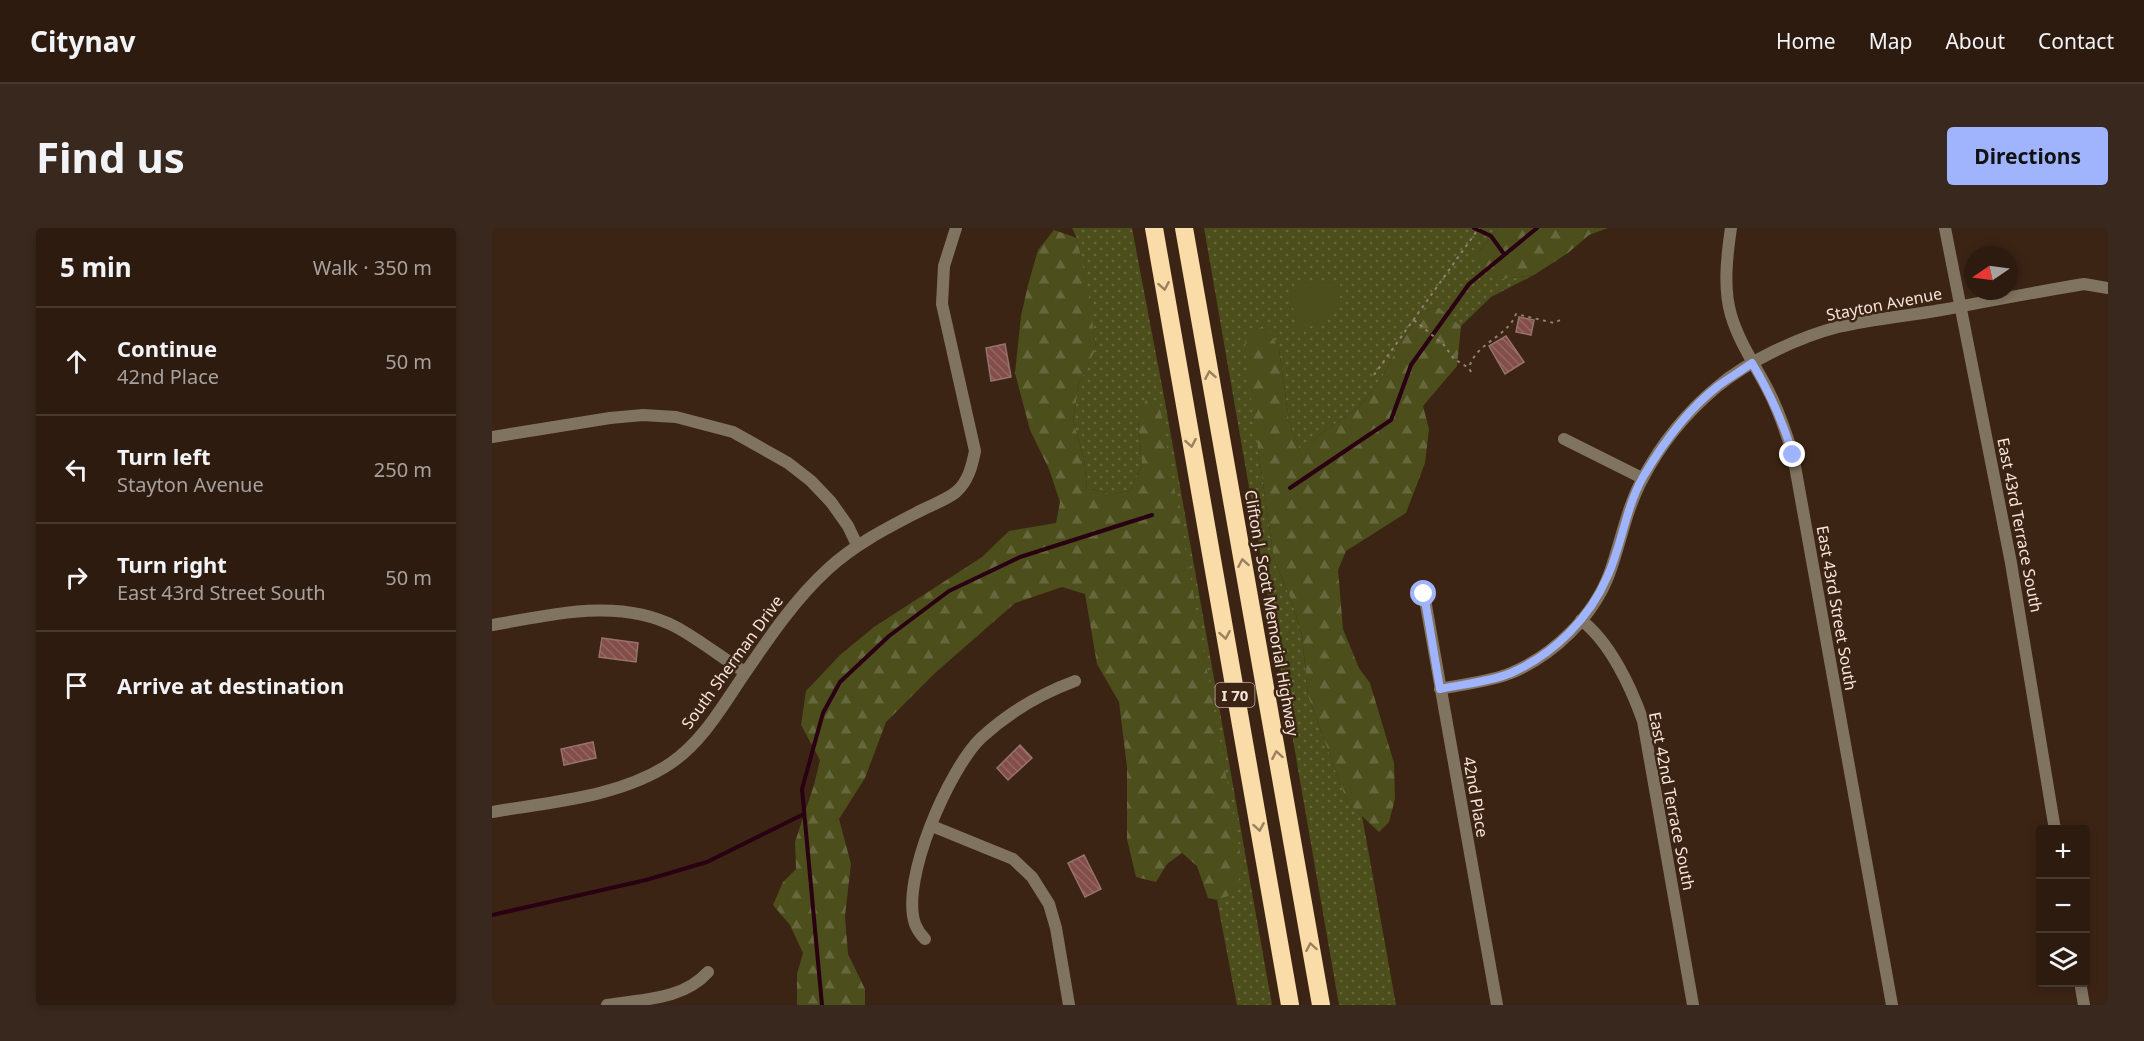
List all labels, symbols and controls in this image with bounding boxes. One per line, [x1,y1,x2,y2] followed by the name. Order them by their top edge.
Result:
[30,22,135,60] text: Citynav
[1776,27,1836,55] text: Home
[1869,27,1912,55] text: Map
[1945,27,2005,55] text: About
[2038,27,2114,55] text: Contact
[1947,127,2108,185] button: Directions
[36,128,185,185] text: Find us
[1964,246,2018,300] north arrow
[60,249,132,285] text: 5 min
[313,254,432,281] text: Walk · 350 m
[1157,281,1169,290] one-way arrow
[1824,282,1944,326] street label: Stayton Avenue
[117,333,217,363] text: Continue
[60,345,93,378] icon: ahead
[385,348,432,375] text: 50 m
[117,363,219,390] text: 42nd Place
[1204,371,1217,381] one-way arrow
[1992,436,2048,614] street label: East 43rd Terrace South
[1184,438,1197,448] one-way arrow
[117,441,211,471] text: Turn left
[1779,441,1805,467] route end
[60,453,93,486] icon: left
[374,456,432,483] text: 250 m
[117,471,264,498] text: Stayton Avenue
[1239,488,1305,739] street label: Clifton J. Scott Memorial Highway
[1812,524,1862,692] street label: East 43rd Street South
[117,549,227,579] text: Turn right
[1237,559,1250,569] one-way arrow
[60,561,93,594] icon: right
[385,564,432,591] text: 50 m
[117,579,326,606] text: East 43rd Street South
[1410,580,1436,606] route start
[676,591,788,733] street label: South Sherman Drive
[1218,630,1231,640] one-way arrow
[60,669,93,702] icon: arrive
[117,670,344,700] text: Arrive at destination
[1216,683,1254,707] road number: I 70
[1644,710,1700,892] street label: East 42nd Terrace South
[1271,751,1284,761] one-way arrow
[1458,755,1494,839] street label: 42nd Place
[1252,823,1264,832] one-way arrow
[2036,825,2090,987] map controls
[2036,825,2090,879] button: +
[2036,879,2090,933] button: −
[2036,933,2090,987] button: layers
[1305,943,1318,953] one-way arrow

